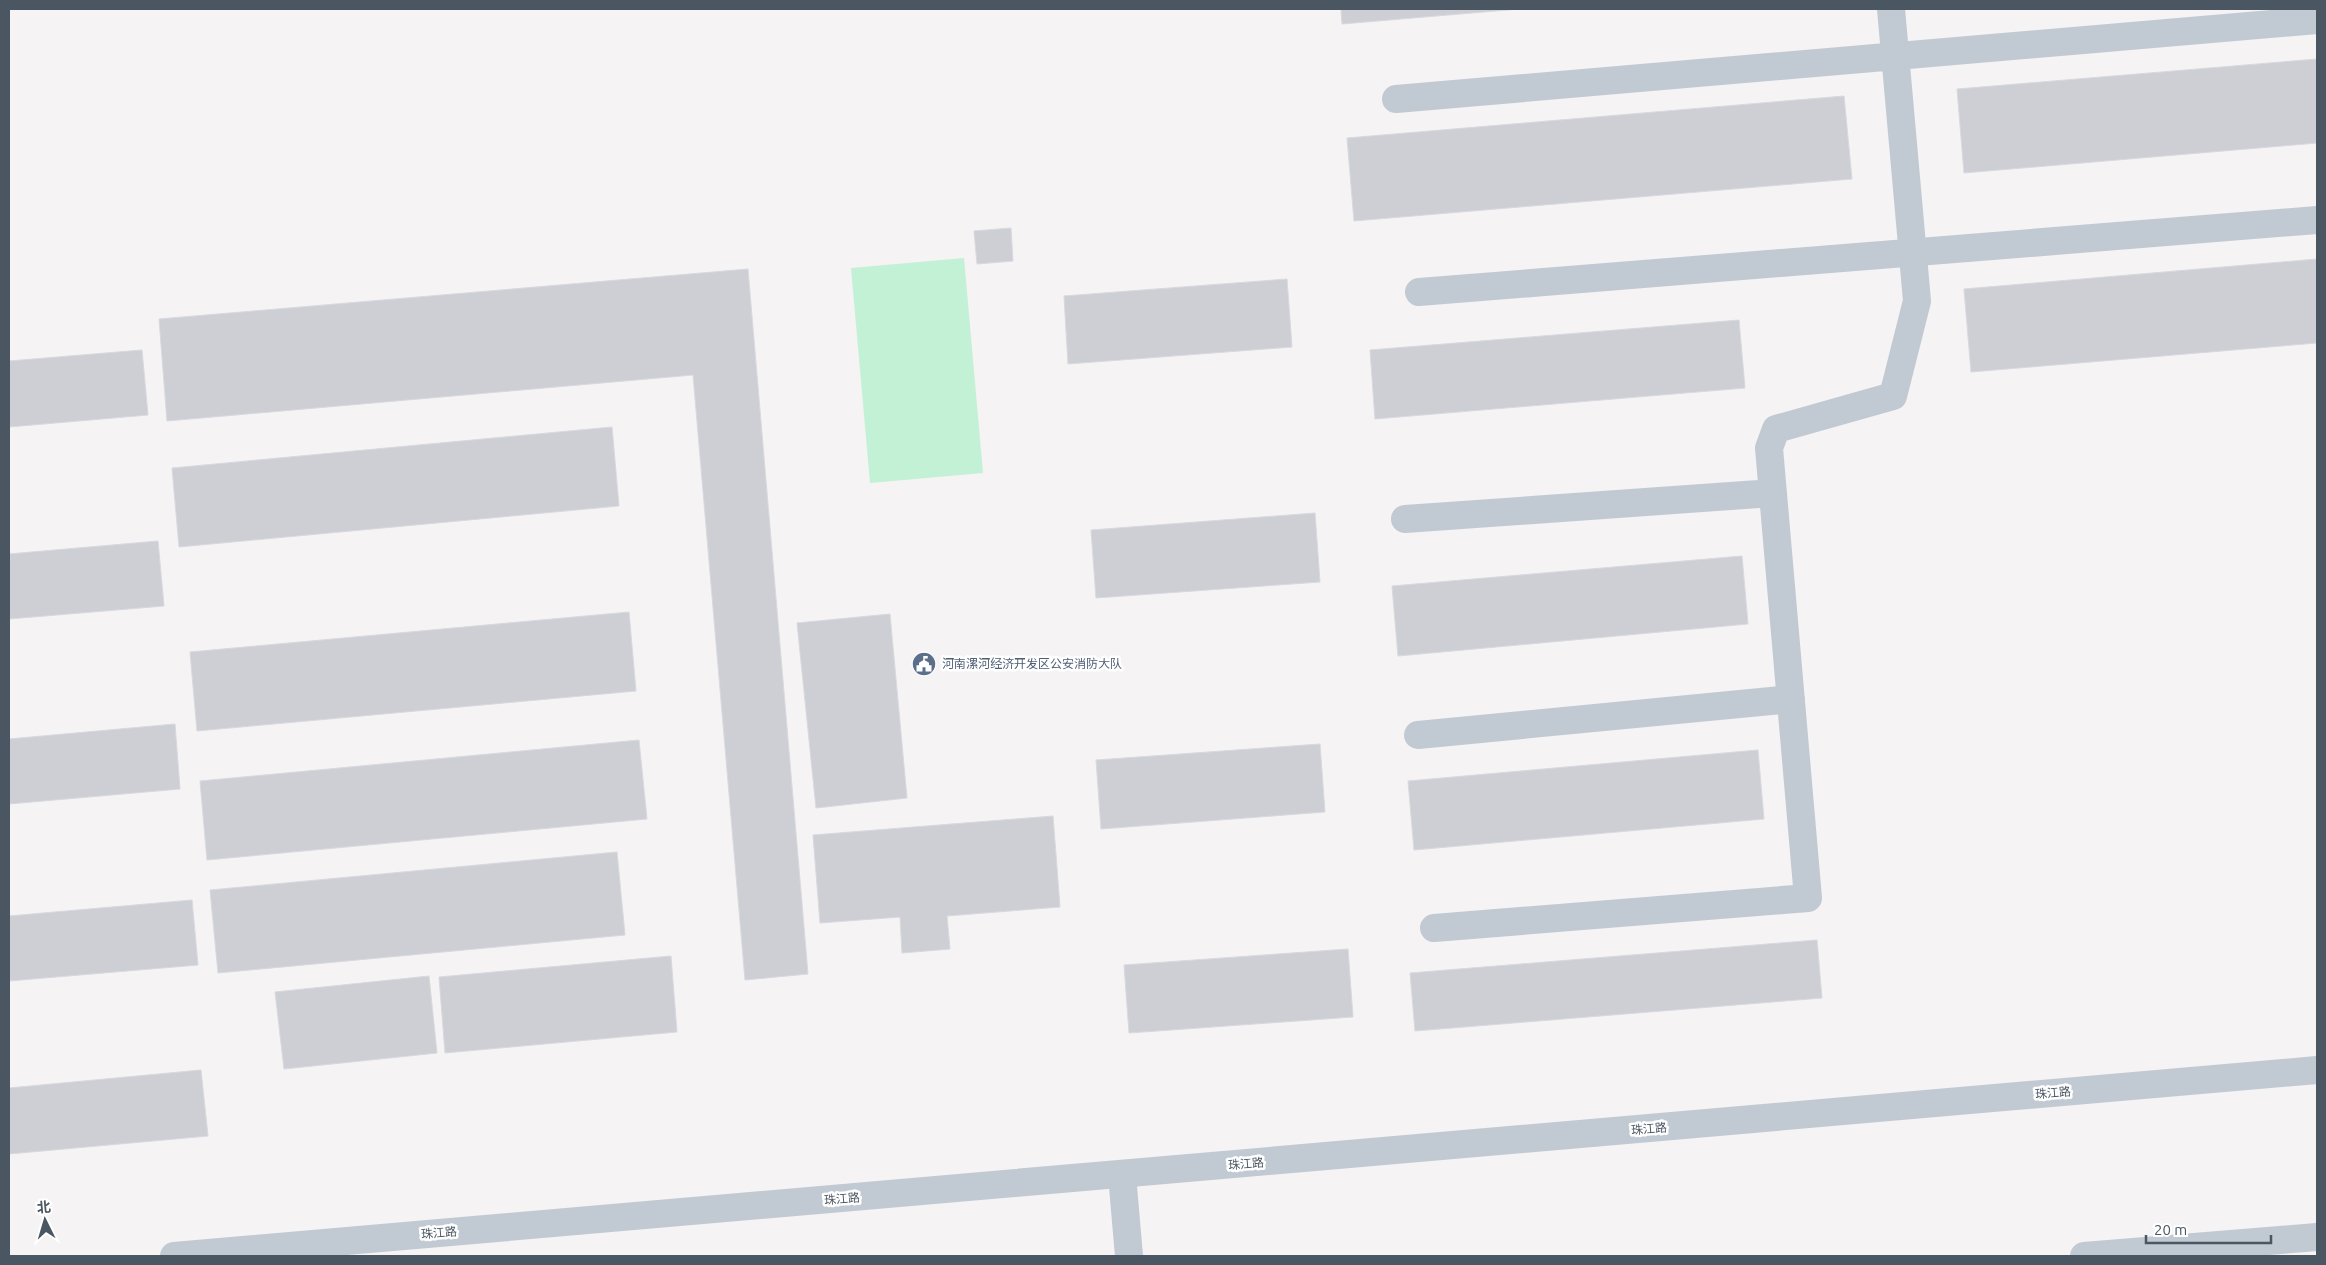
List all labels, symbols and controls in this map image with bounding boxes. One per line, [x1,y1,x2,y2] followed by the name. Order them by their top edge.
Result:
[911,651,937,677] public building icon: 河南漯河经济开发区公安消防大队
[942,657,1122,670] place label: 河南漯河经济开发区公安消防大队
[2034,1084,2071,1101] street label: 珠江路
[1630,1120,1667,1137] street label: 珠江路
[1227,1155,1264,1172] street label: 珠江路
[823,1190,860,1207] street label: 珠江路
[20,1195,70,1245] north arrow
[36,1198,52,1216] text: 北
[2146,1212,2271,1244] scale bar
[2154,1221,2187,1238] text: 20 m
[420,1224,457,1241] street label: 珠江路

